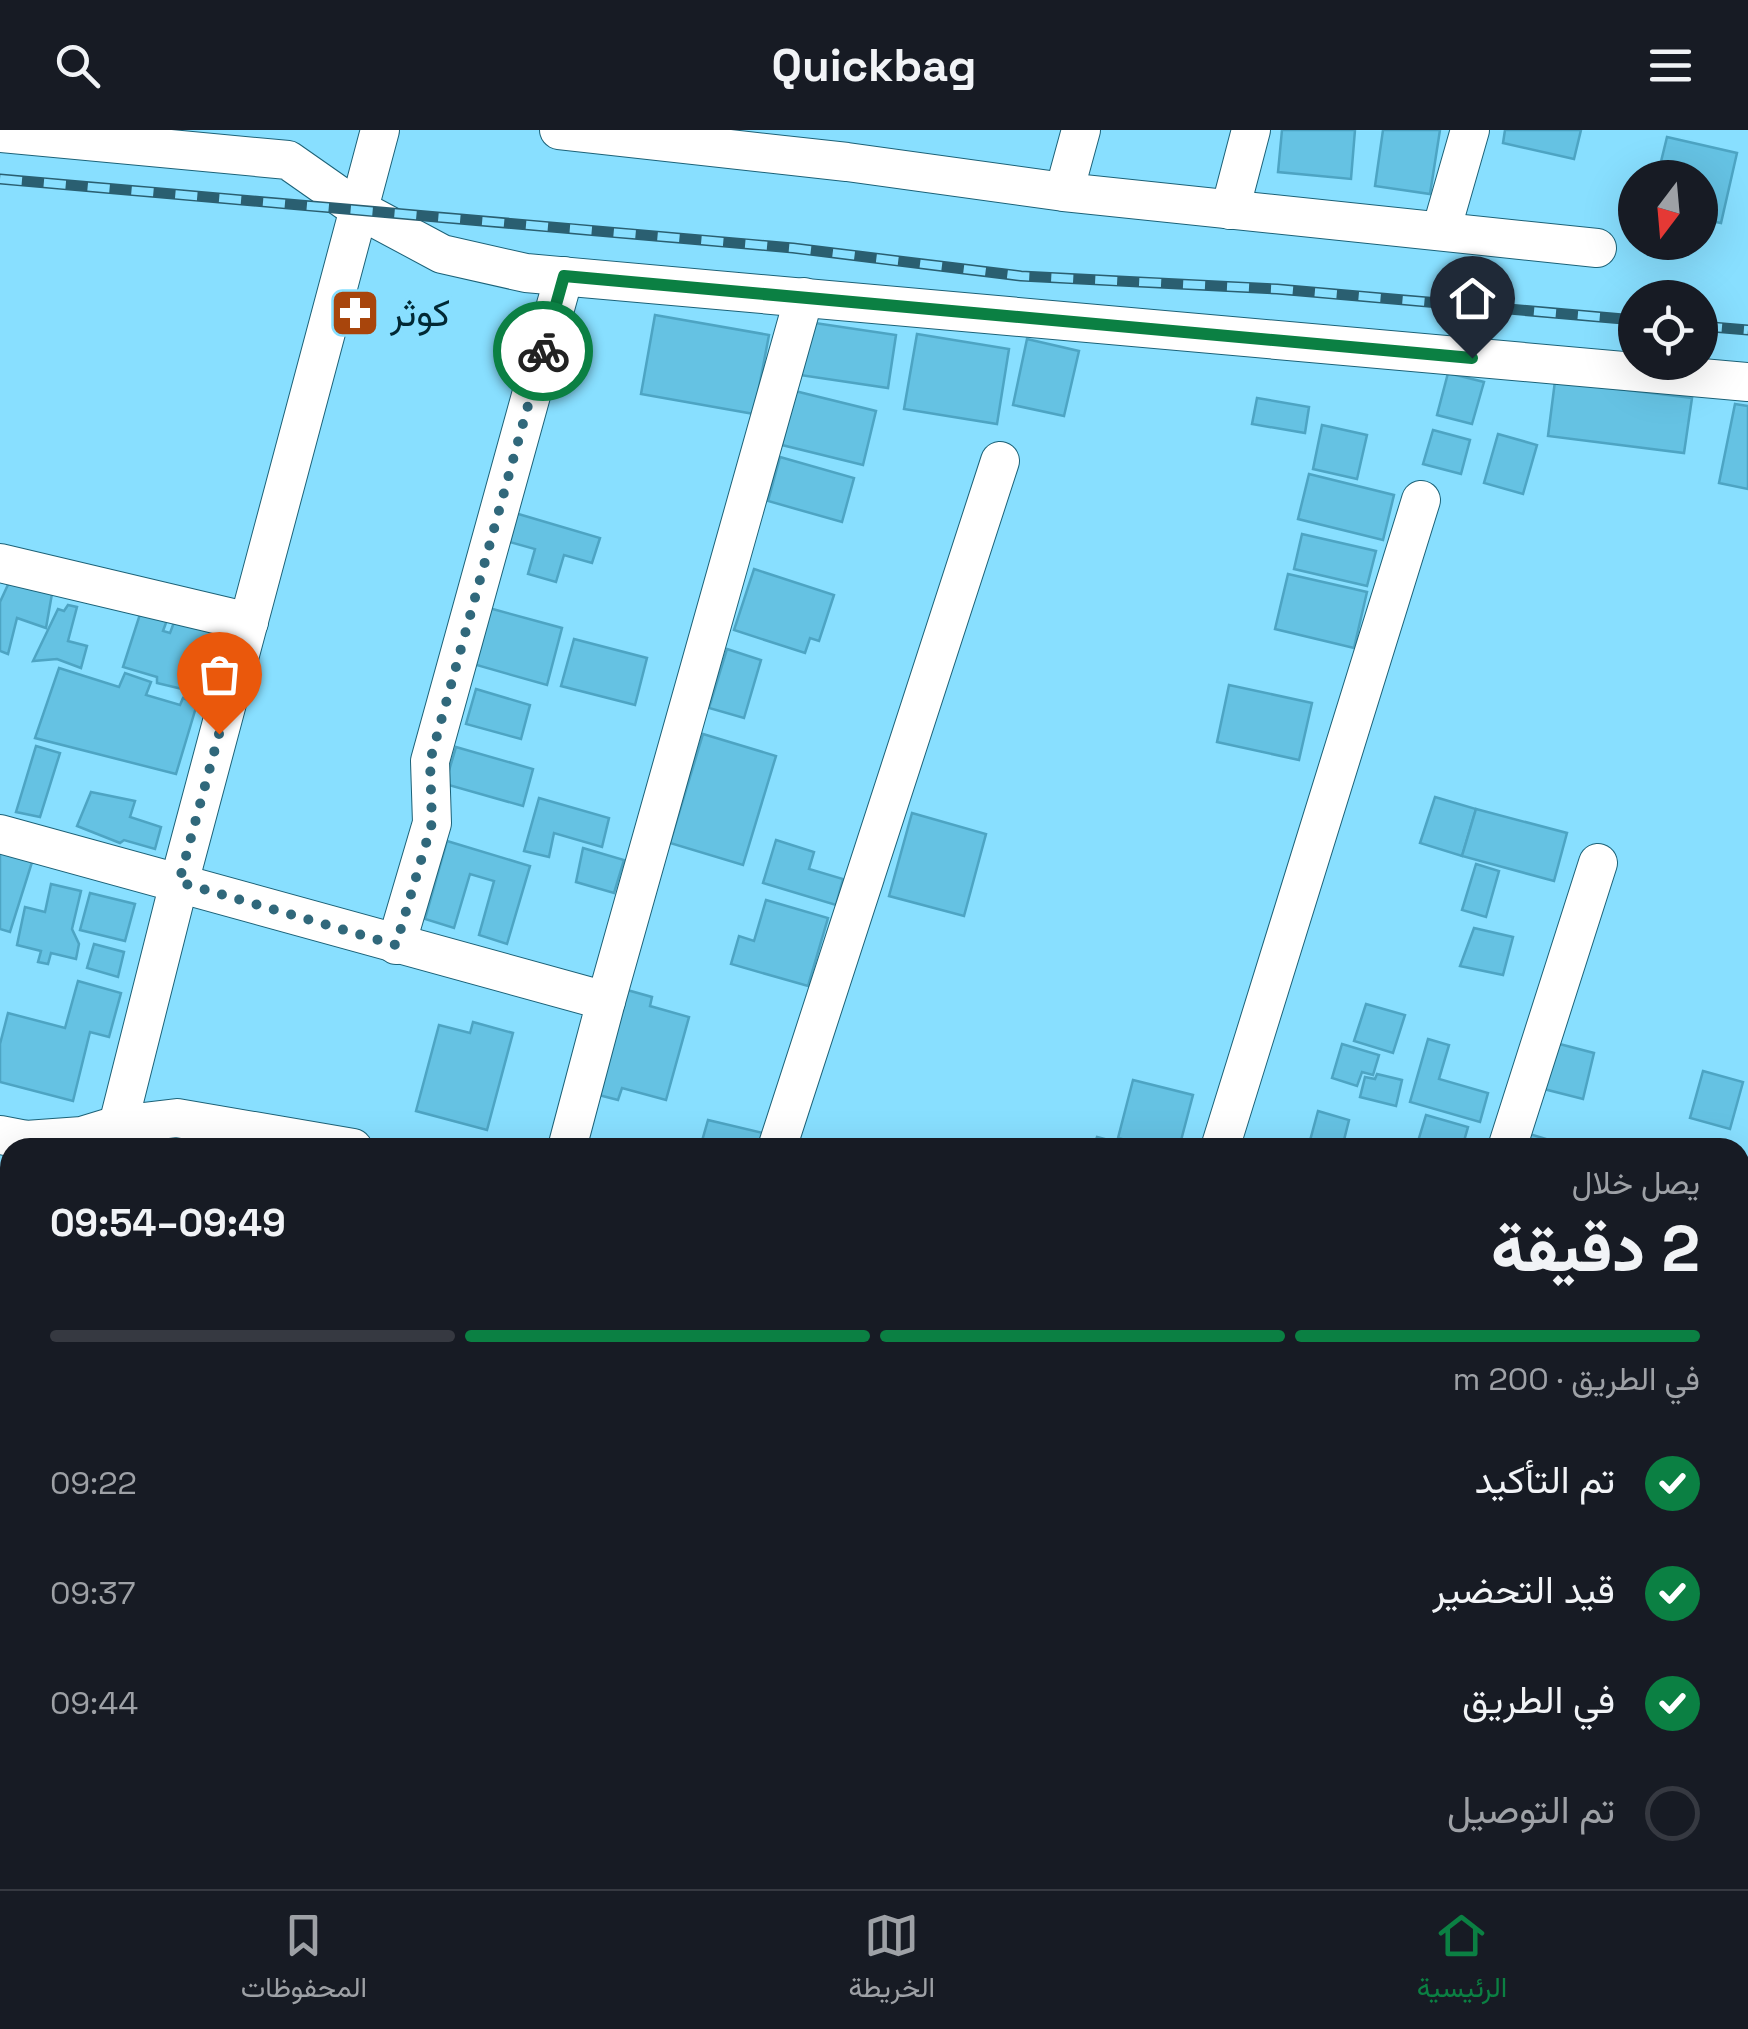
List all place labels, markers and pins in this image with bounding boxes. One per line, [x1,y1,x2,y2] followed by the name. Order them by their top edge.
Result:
[1430,256,1515,359] pin
[329,287,381,339] pharmacy icon: كوثر
[389,289,450,337] place label: كوثر
[177,632,262,735] pin

